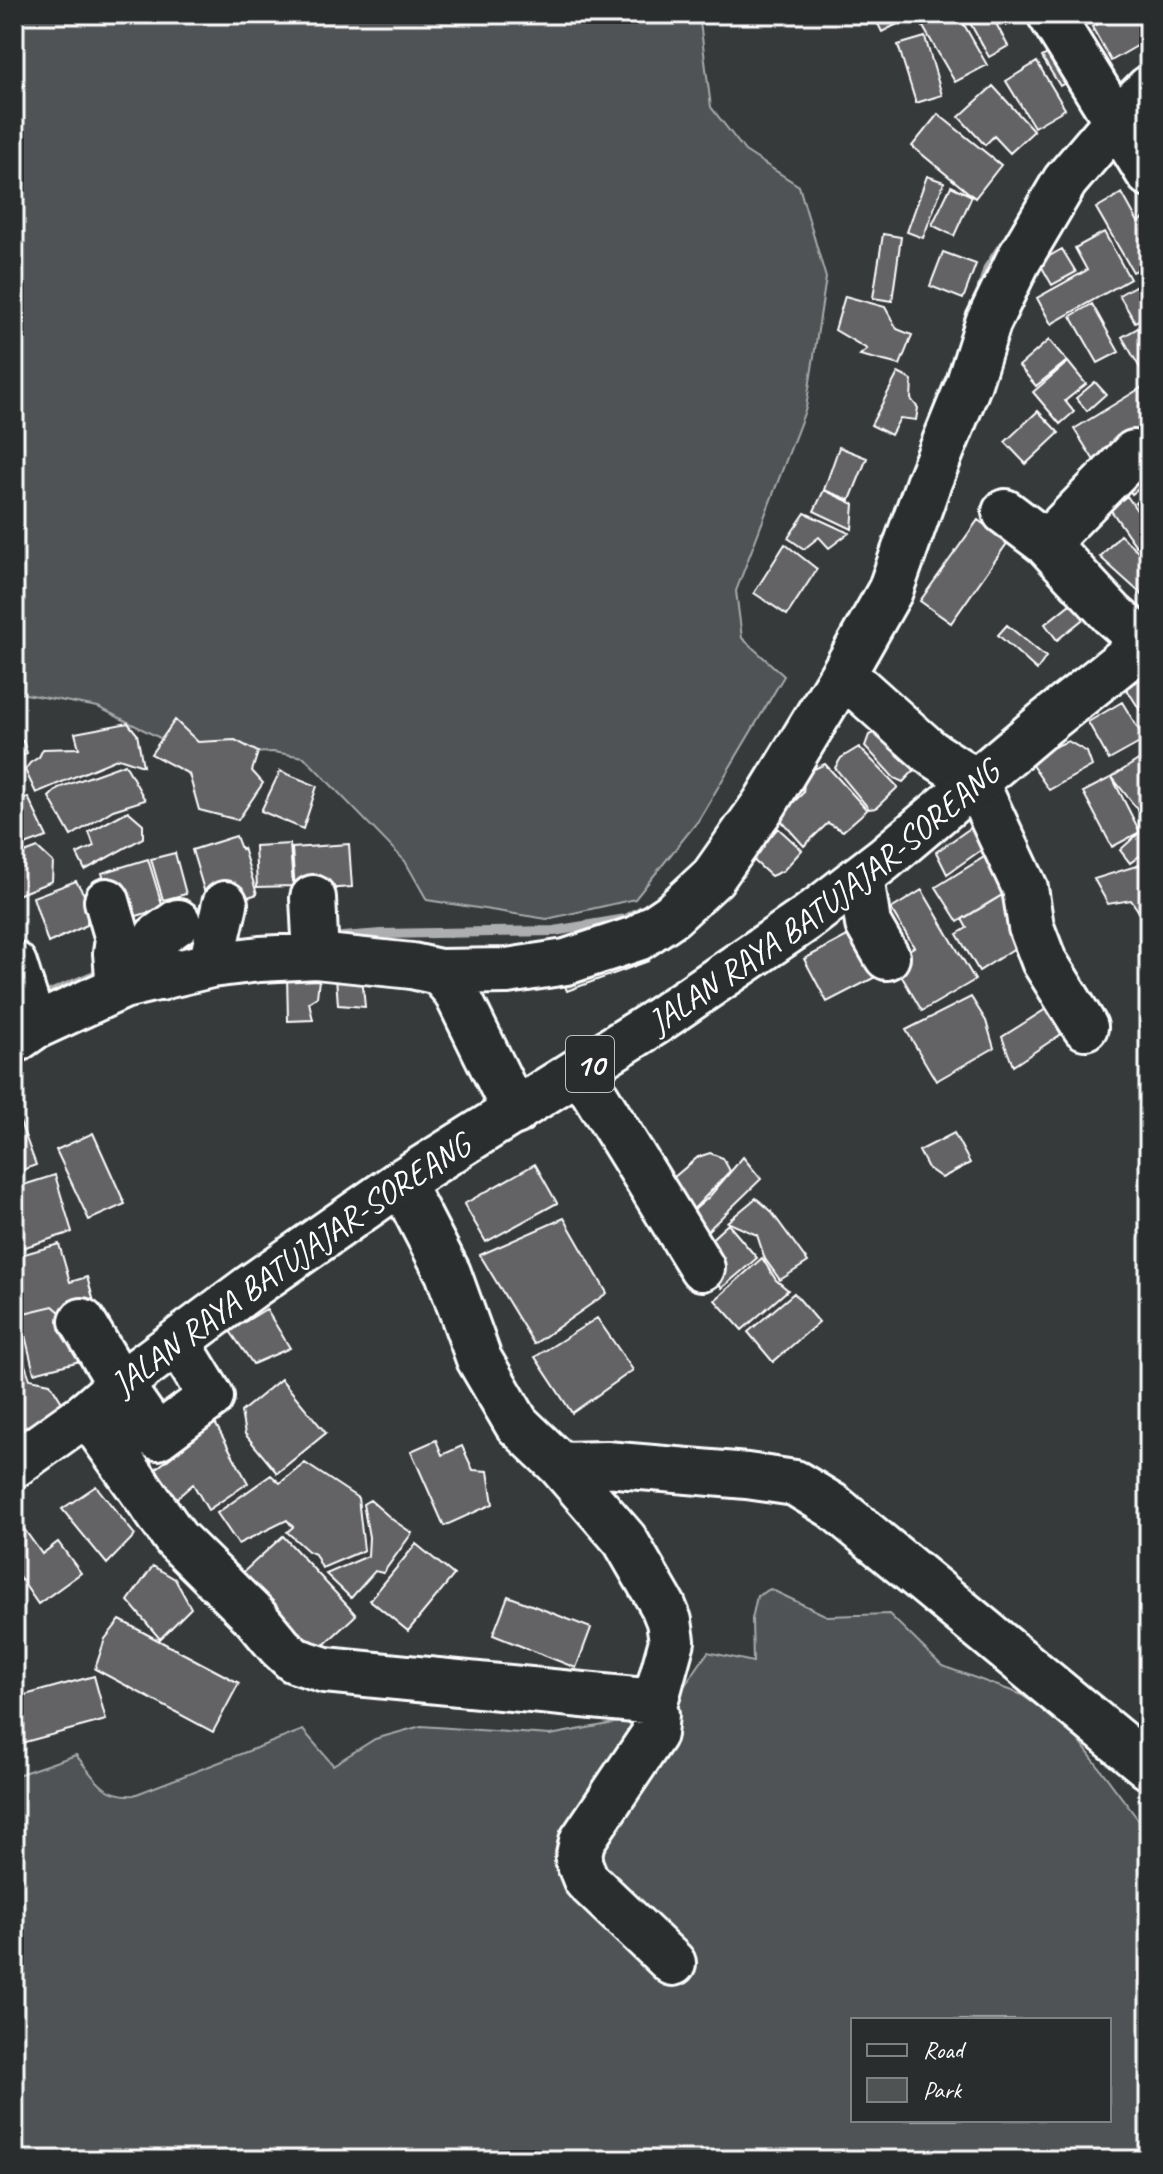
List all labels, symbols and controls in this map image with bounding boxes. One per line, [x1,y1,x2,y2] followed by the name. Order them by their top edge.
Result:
[638,748,1010,1044] street label: JALAN RAYA BATUJAJAR-SOREANG
[566,1036,614,1092] road number: 10
[100,1121,480,1406] street label: JALAN RAYA BATUJAJAR-SOREANG
[851,2018,1111,2122] legend
[923,2035,967,2065] text: Road
[923,2075,963,2105] text: Park

